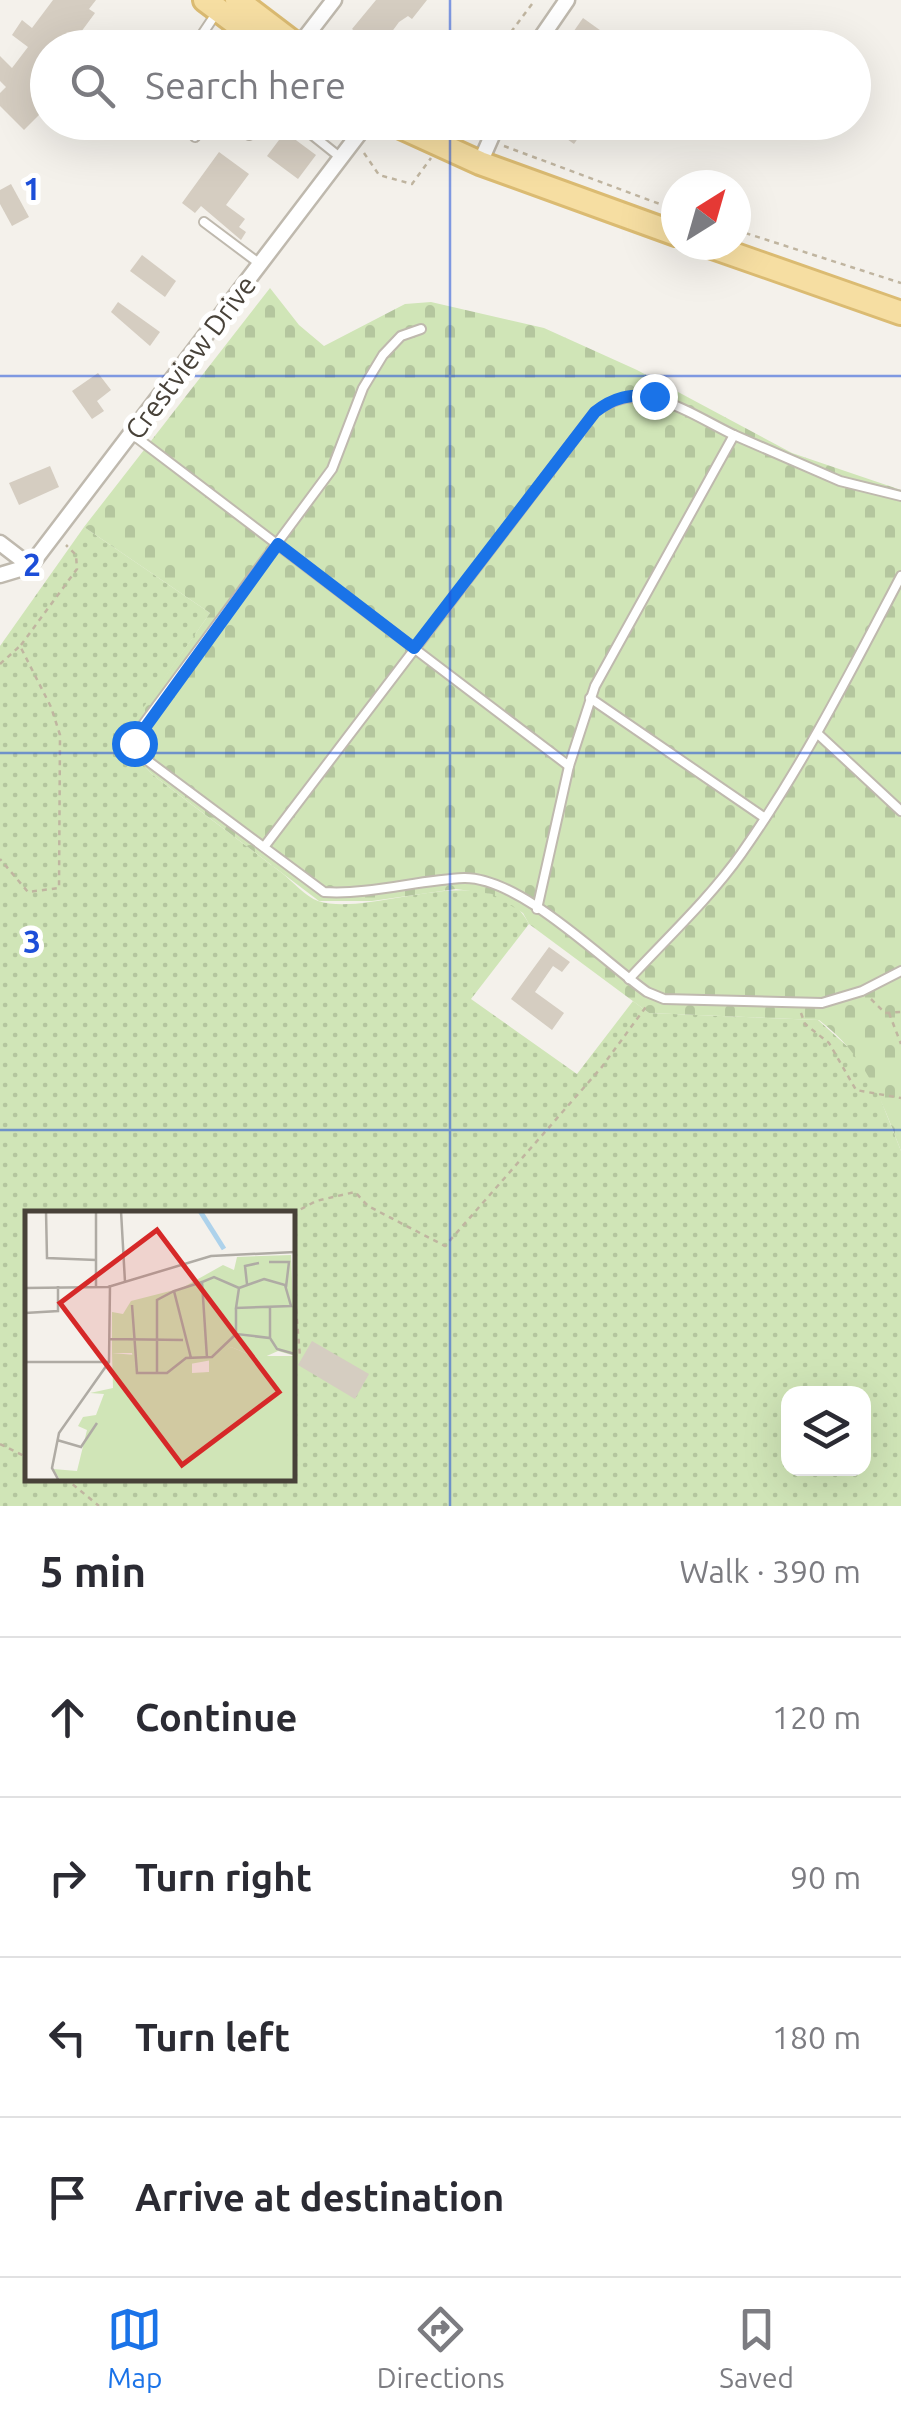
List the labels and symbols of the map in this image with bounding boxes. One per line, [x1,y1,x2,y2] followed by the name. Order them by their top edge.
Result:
[23,170,41,206] text: 1
[661,170,751,260] north arrow
[118,269,262,445] street label: Crestview Drive
[632,374,678,420] route end
[23,546,41,582] text: 2
[112,721,158,767] route start
[23,923,41,959] text: 3
[25,1211,295,1481] inset map

